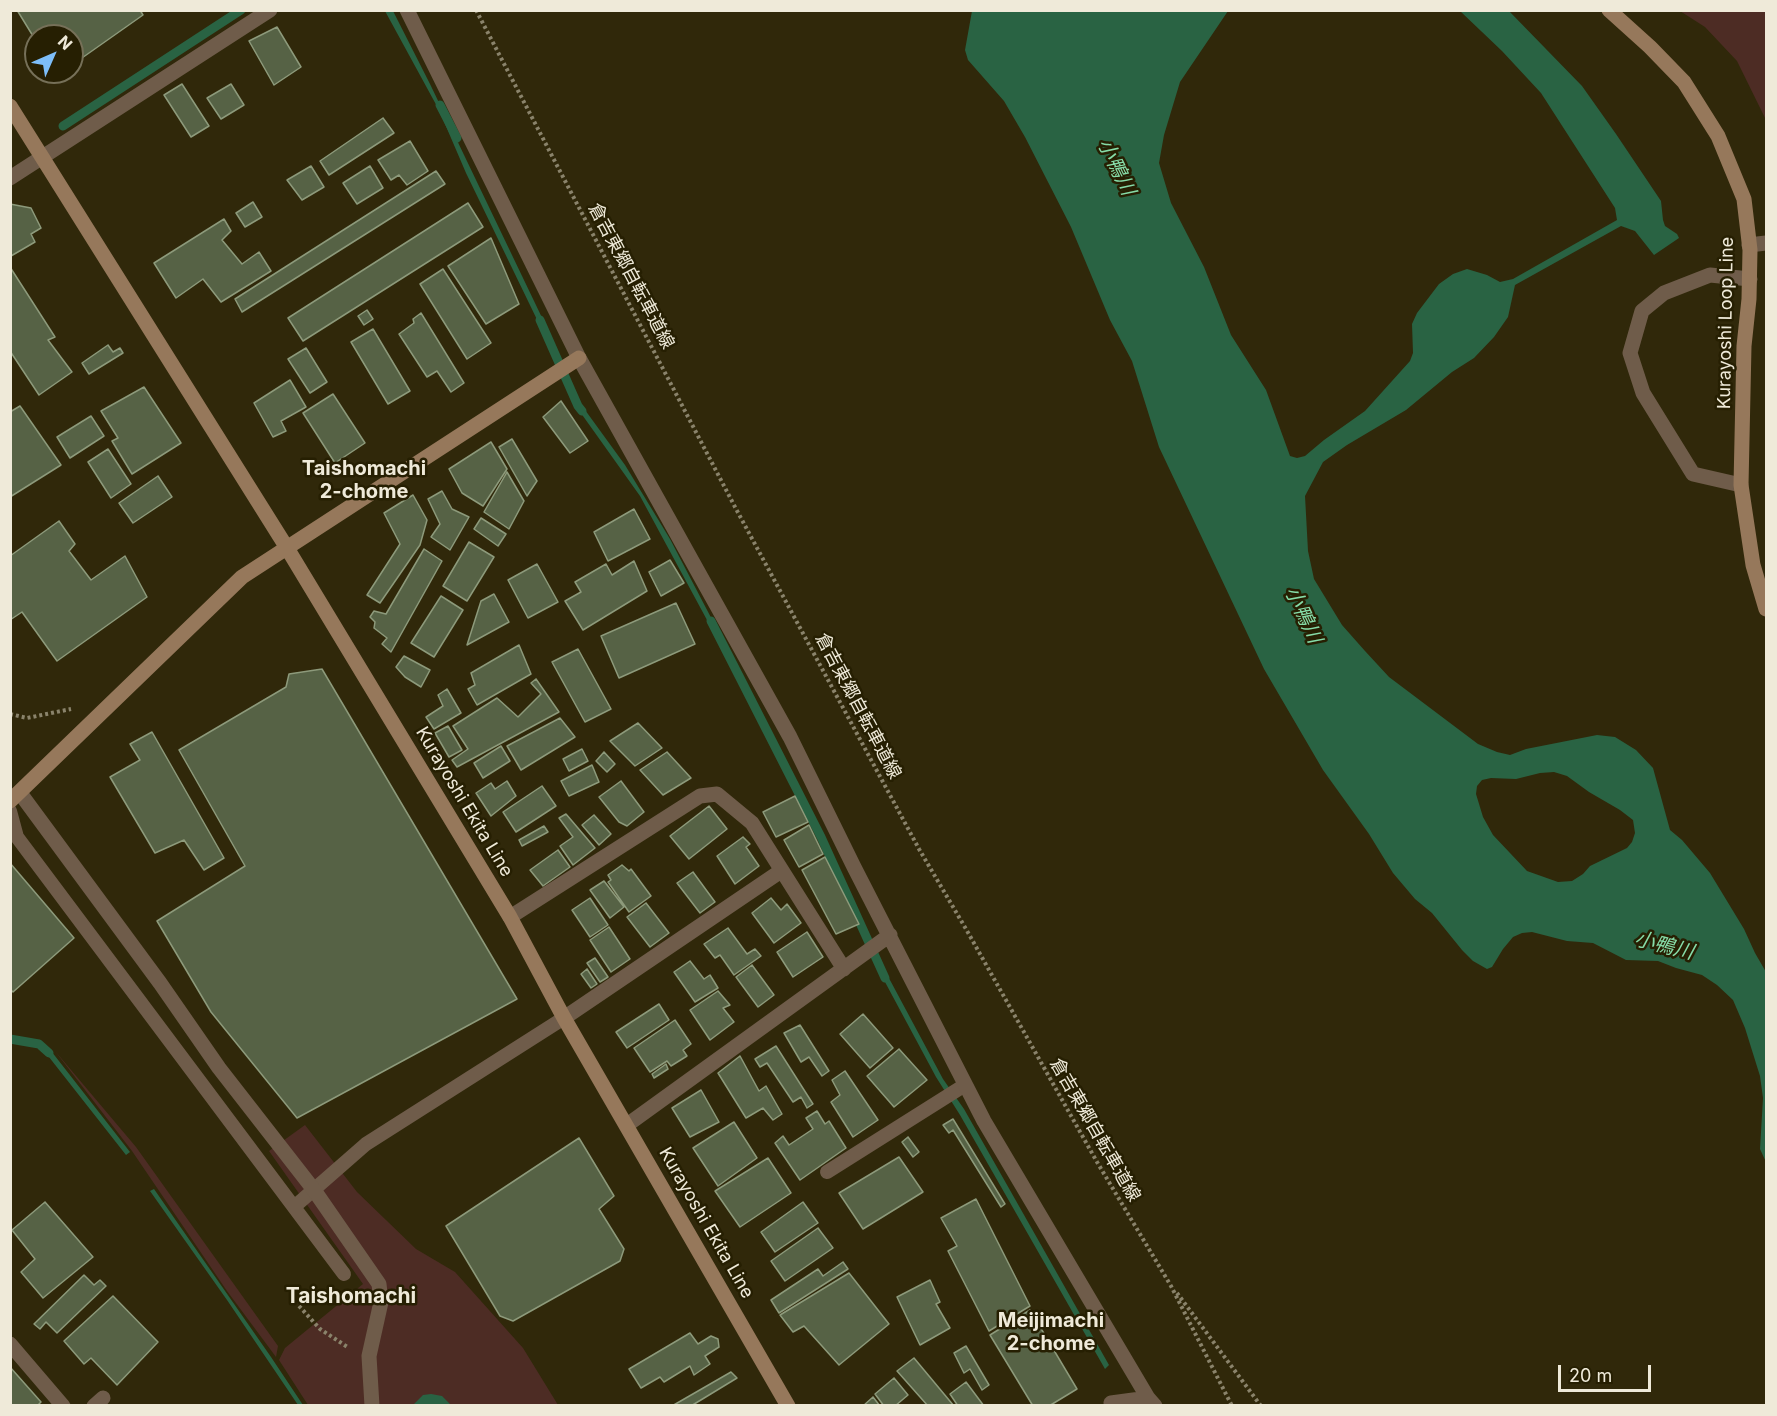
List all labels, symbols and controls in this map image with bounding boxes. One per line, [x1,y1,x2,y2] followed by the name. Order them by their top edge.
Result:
[24,24,84,84] north arrow
[54,31,77,54] text: N
[1092,135,1140,199] water label: 小鴨川
[583,199,679,353] street label: 倉吉東郷自転車道線
[1714,237,1738,409] street label: Kurayoshi Loop Line
[302,457,426,504] district label: Taishomachi 2-chome
[1279,583,1327,647] water label: 小鴨川
[810,629,906,783] street label: 倉吉東郷自転車道線
[411,723,517,881] street label: Kurayoshi Ekita Line
[1632,927,1696,965] water label: 小鴨川
[1045,1054,1145,1206] street label: 倉吉東郷自転車道線
[654,1144,758,1302] street label: Kurayoshi Ekita Line
[286,1284,416,1310] district label: Taishomachi
[998,1309,1104,1356] district label: Meijimachi 2-chome
[1561,1353,1654,1391] scale bar
[1569,1365,1612,1386] text: 20 m

